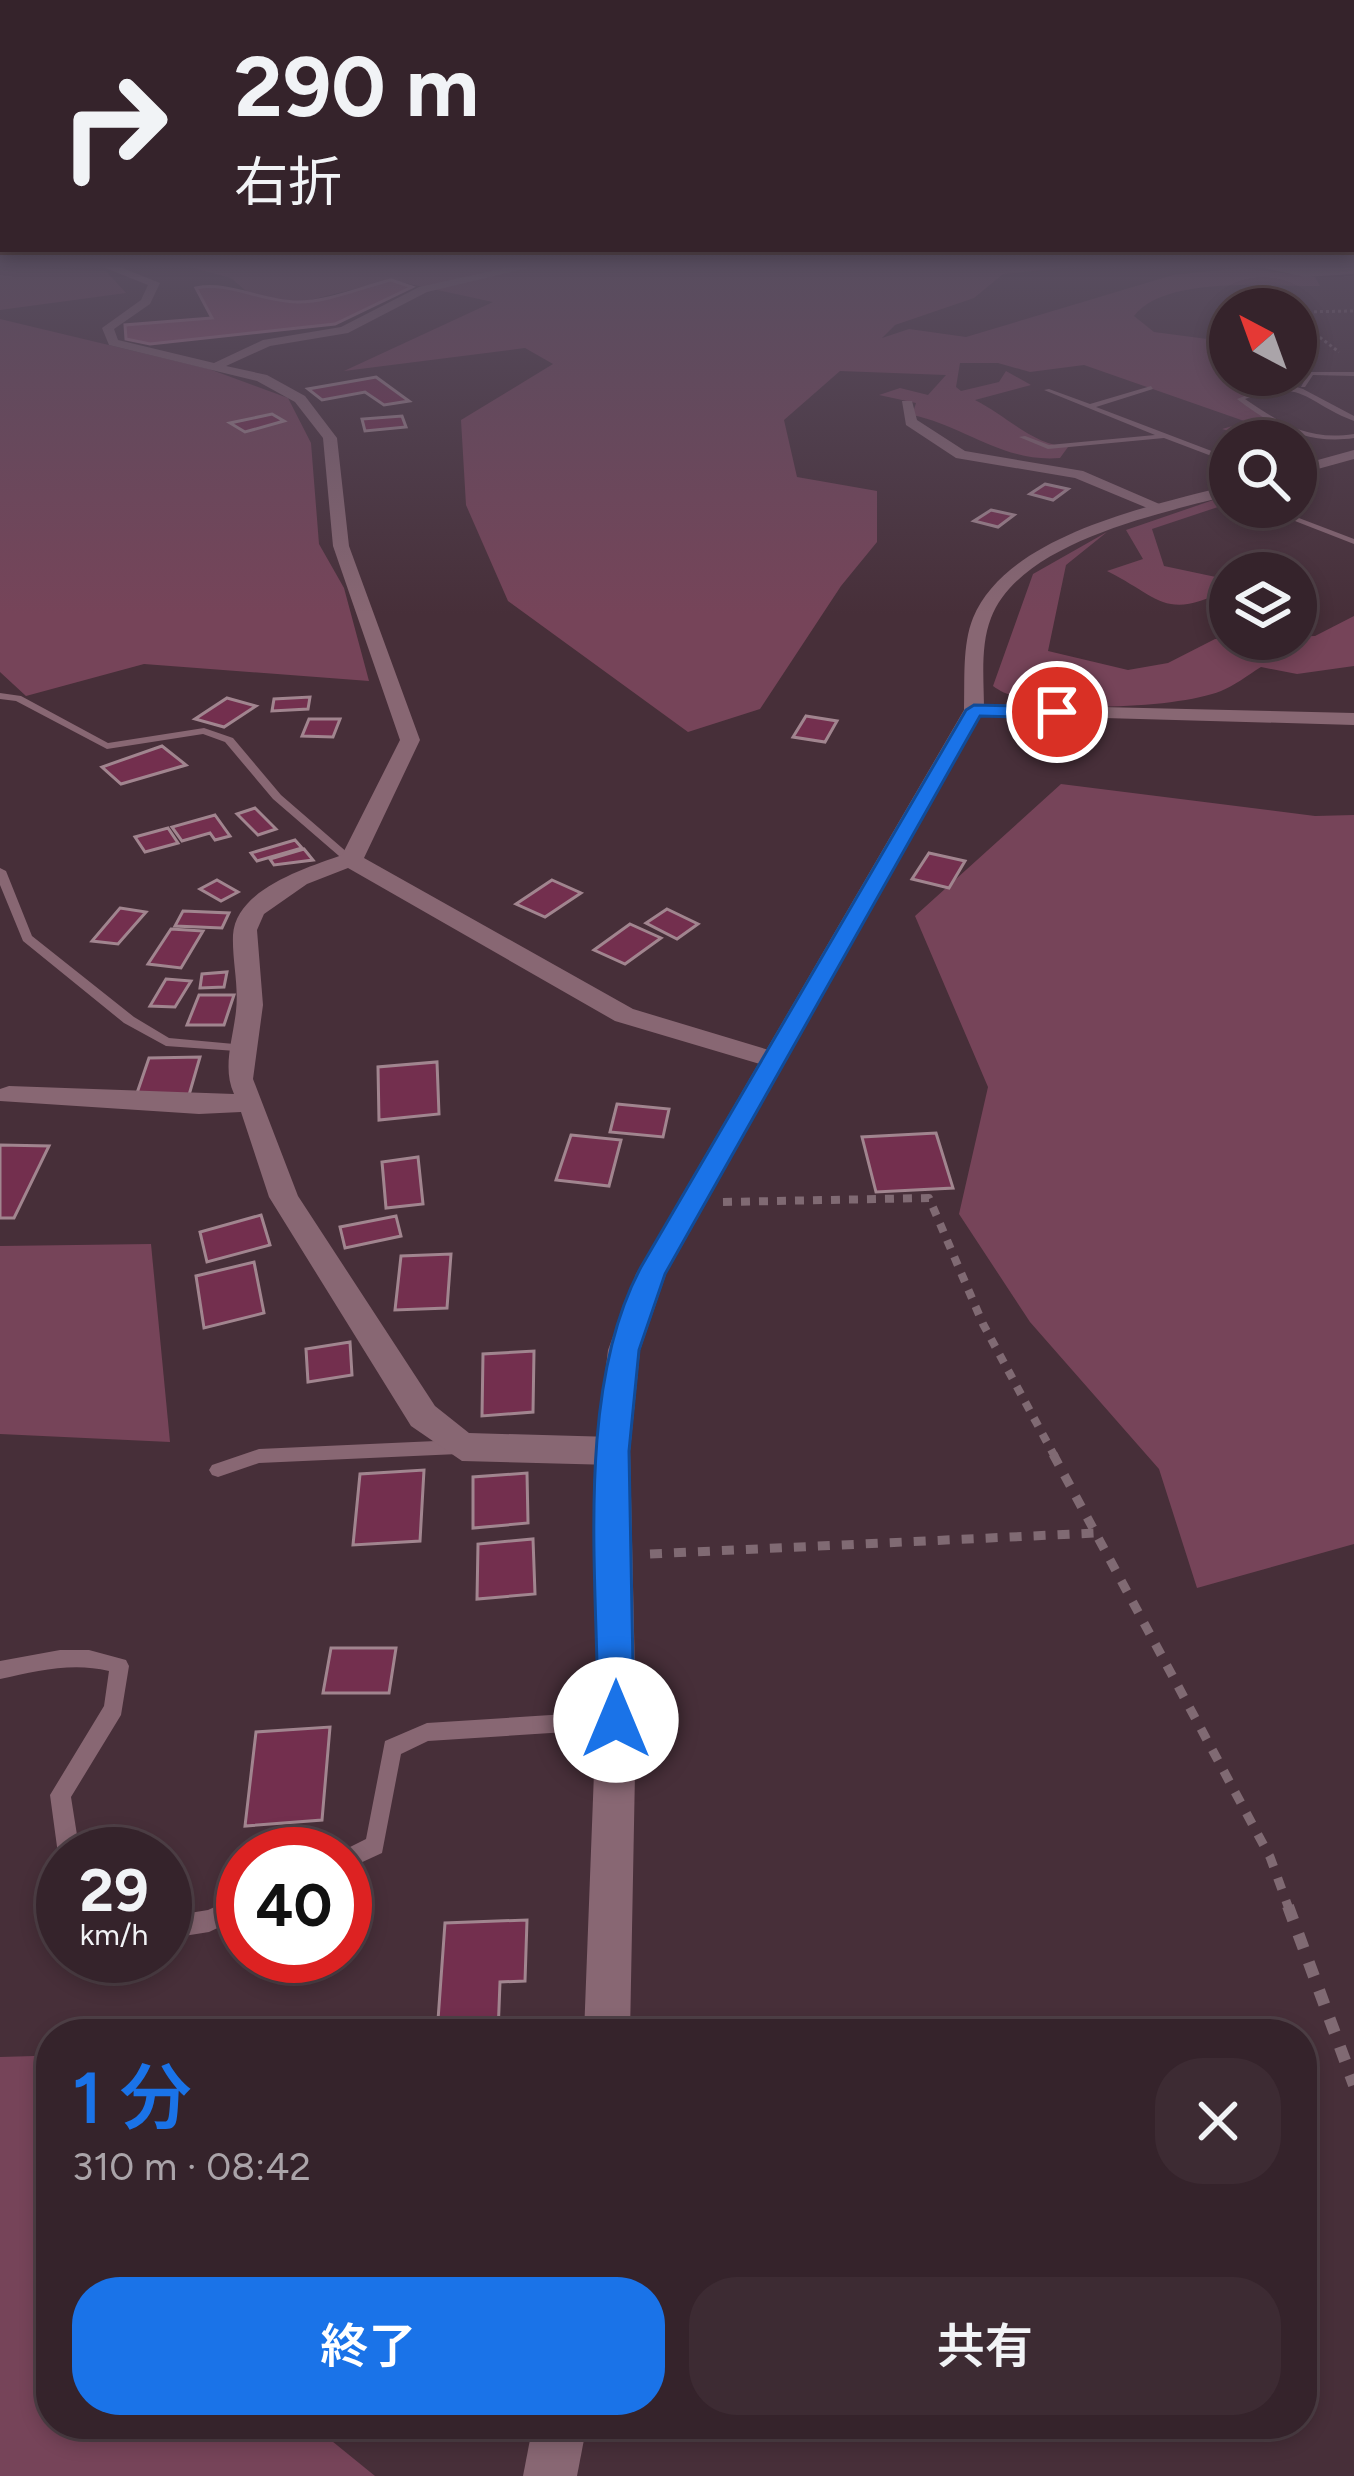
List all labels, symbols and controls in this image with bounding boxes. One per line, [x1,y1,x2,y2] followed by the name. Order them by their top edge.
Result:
[234,36,479,137] text: 290 m
[36,48,192,204] icon: right
[234,150,342,215] text: 右折
[1209,288,1317,396] north arrow
[1209,288,1317,660] map controls
[1209,420,1317,528] button: search
[1209,552,1317,660] button: layers
[1006,661,1108,763] pin
[1024,679,1090,745] icon: arrive
[553,1657,679,1783] position arrow
[216,1827,372,1983] speed limit sign: 40
[79,1854,149,1926] text: 29
[80,1916,148,1953] text: km/h
[72,2055,192,2141] text: 1 分
[1155,2058,1281,2184] button: close
[72,2143,311,2190] text: 310 m · 08:42
[72,2277,665,2415] button: 終了
[689,2277,1281,2415] button: 共有

